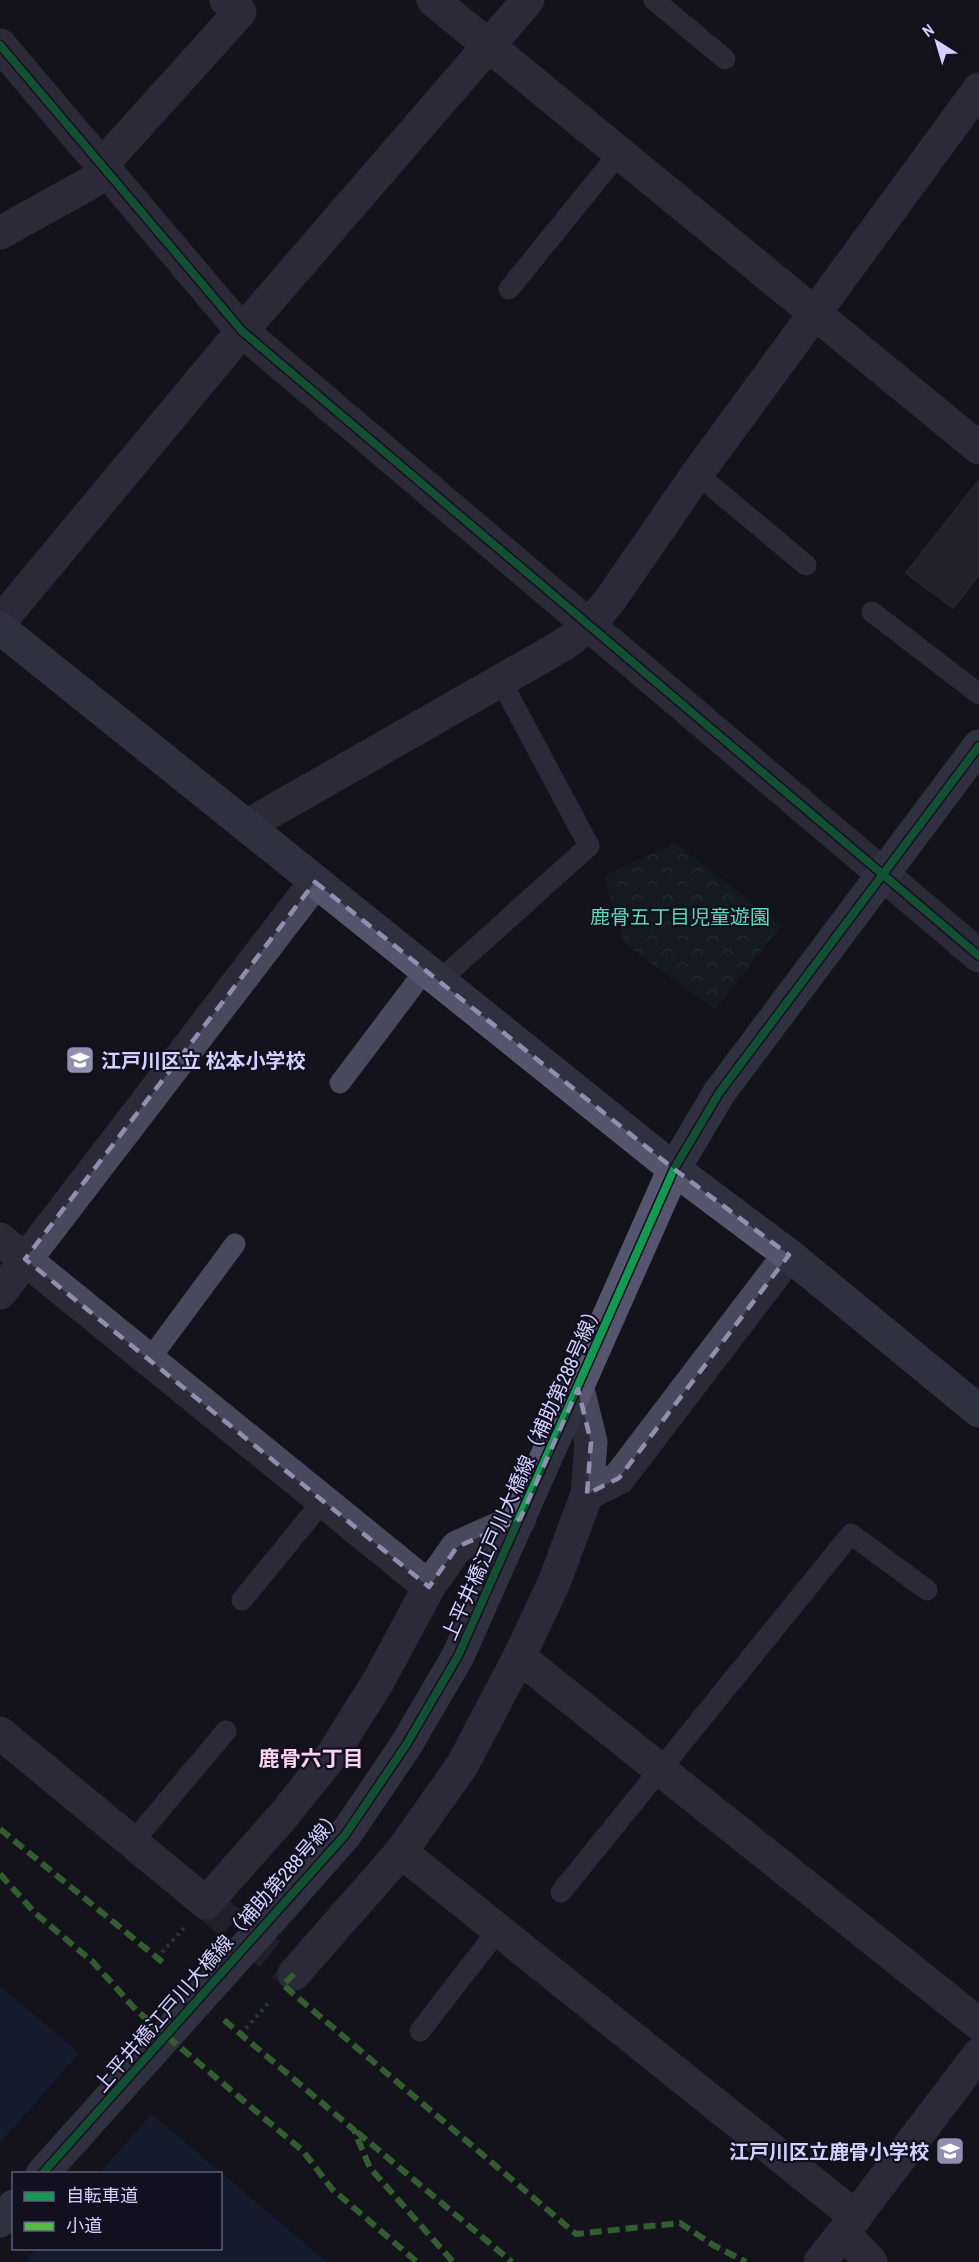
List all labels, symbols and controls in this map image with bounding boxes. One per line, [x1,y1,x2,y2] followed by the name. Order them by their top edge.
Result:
[907,12,967,72] north arrow
[918,18,938,42] text: N
[590,903,770,930] park label: 鹿骨五丁目児童遊園
[64,1044,96,1076] school or university icon: 江戸川区立 松本小学校
[101,1047,306,1074] place label: 江戸川区立 松本小学校
[435,1298,609,1644] street label: 上平井橋江戸川大橋線（補助第288号線）
[259,1744,364,1773] district label: 鹿骨六丁目
[87,1803,349,2097] street label: 上平井橋江戸川大橋線（補助第288号線）
[934,2135,966,2167] school or university icon: 江戸川区立鹿骨小学校
[729,2138,929,2165] place label: 江戸川区立鹿骨小学校
[12,2172,222,2250] legend
[66,2183,138,2208] text: 自転車道
[66,2213,102,2238] text: 小道

